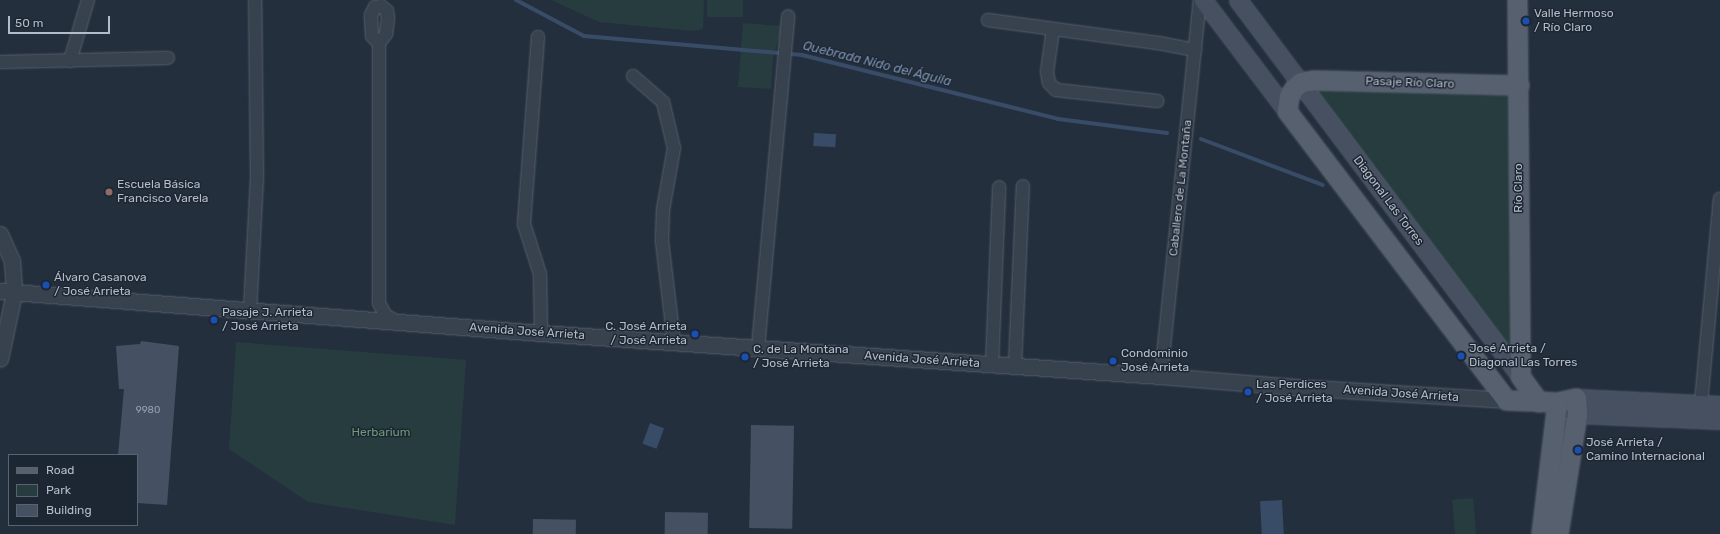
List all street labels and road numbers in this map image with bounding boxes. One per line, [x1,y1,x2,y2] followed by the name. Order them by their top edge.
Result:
[1365,74,1455,92] street label: Pasaje Río Claro
[1167,119,1195,257] street label: Caballero de La Montaña
[1350,153,1426,249] street label: Diagonal Las Torres
[1512,163,1526,213] street label: Río Claro
[469,321,585,343] street label: Avenida José Arrieta
[864,349,980,371] street label: Avenida José Arrieta
[1343,383,1459,405] street label: Avenida José Arrieta

